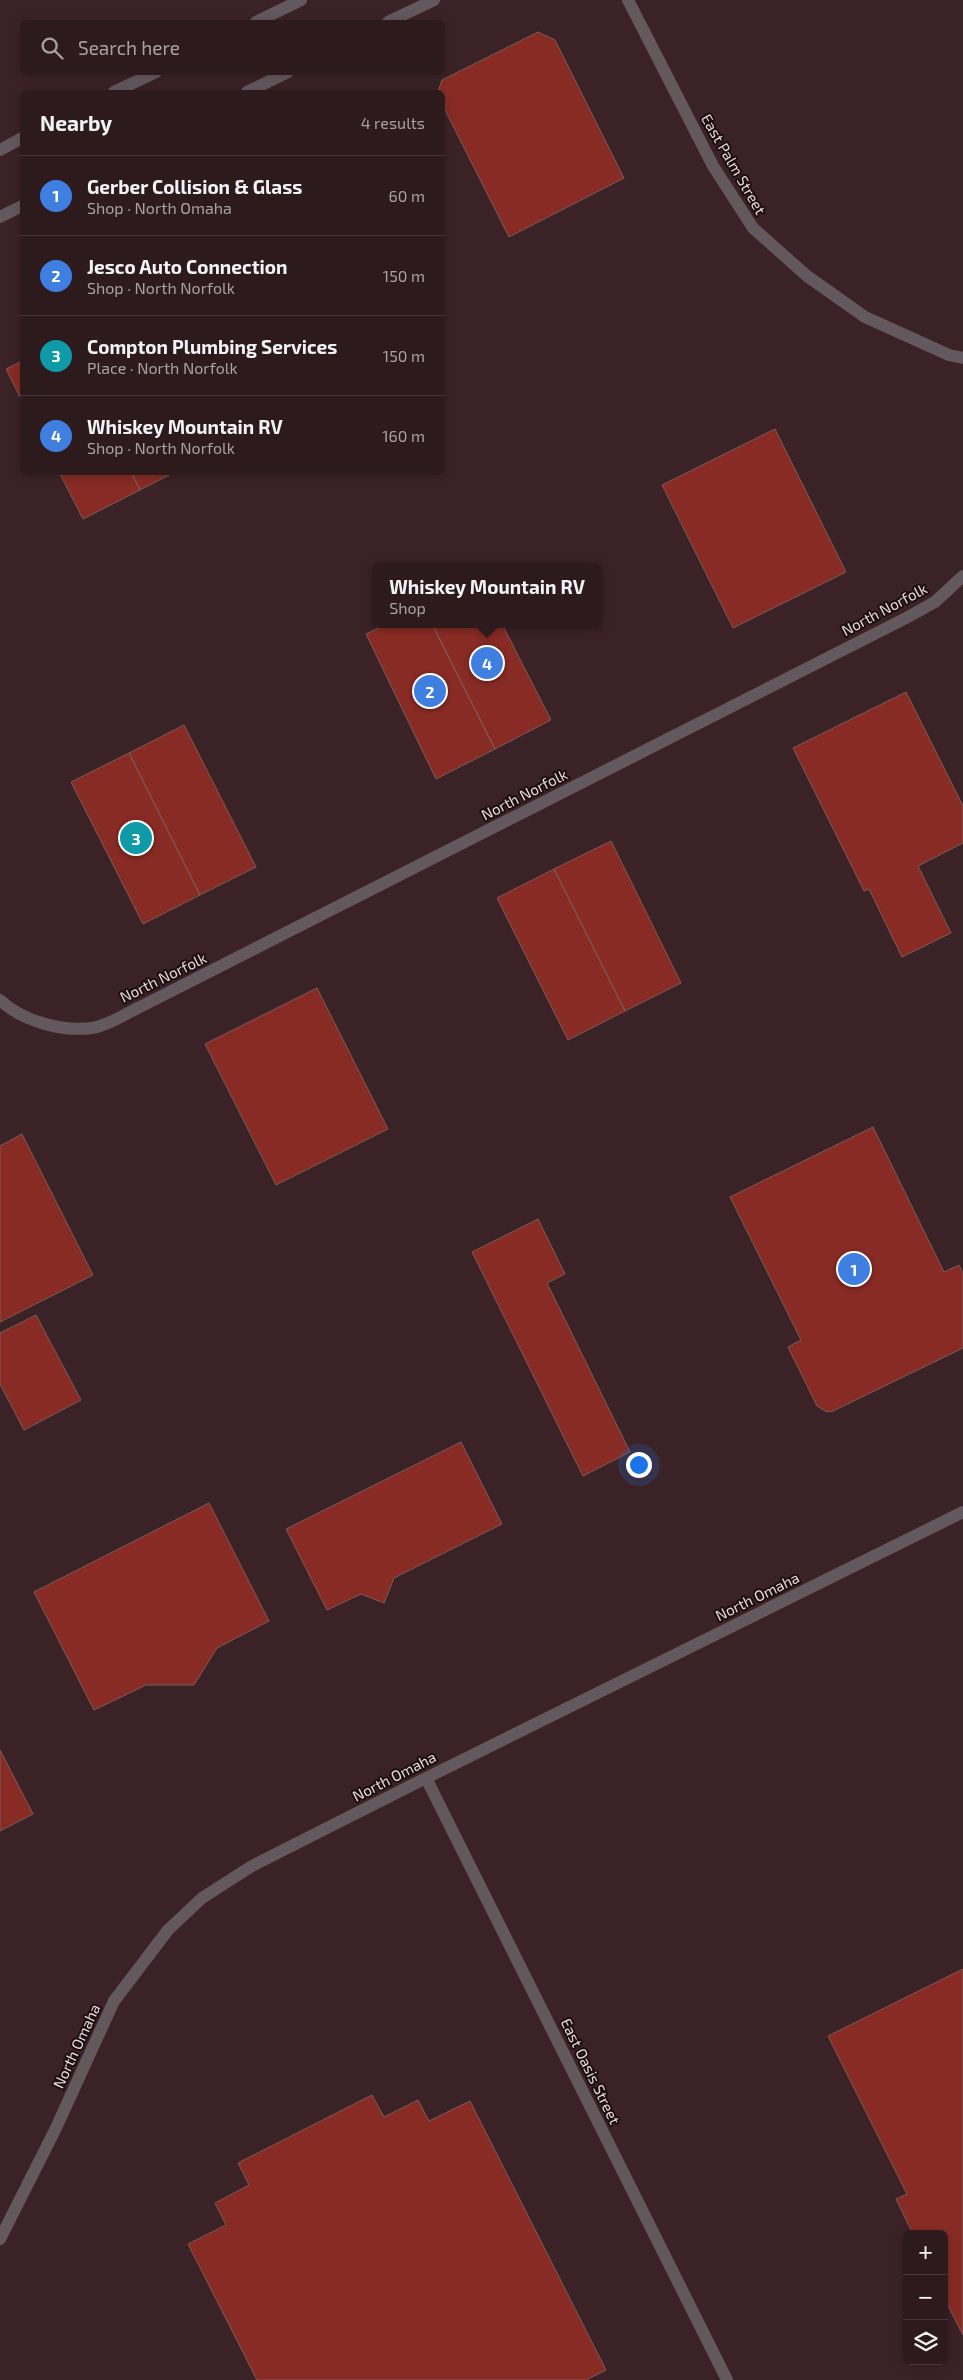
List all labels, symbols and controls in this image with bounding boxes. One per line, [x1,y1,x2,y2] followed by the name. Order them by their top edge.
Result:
[20,20,445,75] search box
[38,34,66,62] icon: search
[78,36,180,59] text: Search here
[40,110,112,135] text: Nearby
[698,111,770,218] street label: East Palm Street
[361,113,425,132] text: 4 results
[87,175,302,198] text: Gerber Collision & Glass
[53,186,59,205] text: 1
[389,186,425,205] text: 60 m
[87,198,232,217] text: Shop · North Omaha
[87,255,287,278] text: Jesco Auto Connection
[51,266,61,285] text: 2
[383,266,425,285] text: 150 m
[87,278,235,297] text: Shop · North Norfolk
[87,335,337,358] text: Compton Plumbing Services
[51,346,61,365] text: 3
[383,346,425,365] text: 150 m
[87,358,238,377] text: Place · North Norfolk
[87,415,283,438] text: Whiskey Mountain RV
[51,426,61,445] text: 4
[382,426,425,445] text: 160 m
[87,438,235,457] text: Shop · North Norfolk
[372,563,602,628] popup
[389,575,585,598] text: Whiskey Mountain RV
[838,579,930,639] street label: North Norfolk
[389,598,426,617] text: Shop
[471,644,503,682] pin: 4
[414,672,446,710] pin: 2
[478,764,570,823] street label: North Norfolk
[120,819,152,857] pin: 3
[117,948,210,1006] street label: North Norfolk
[838,1250,870,1288] pin: 1
[626,1452,652,1478] your location
[712,1568,802,1624] street label: North Omaha
[349,1747,439,1805] street label: North Omaha
[49,2001,103,2091] street label: North Omaha
[558,2015,625,2127] street label: East Oasis Street
[903,2230,948,2365] map controls
[903,2230,948,2275] button: +
[903,2275,948,2320] button: −
[903,2320,948,2365] button: layers

